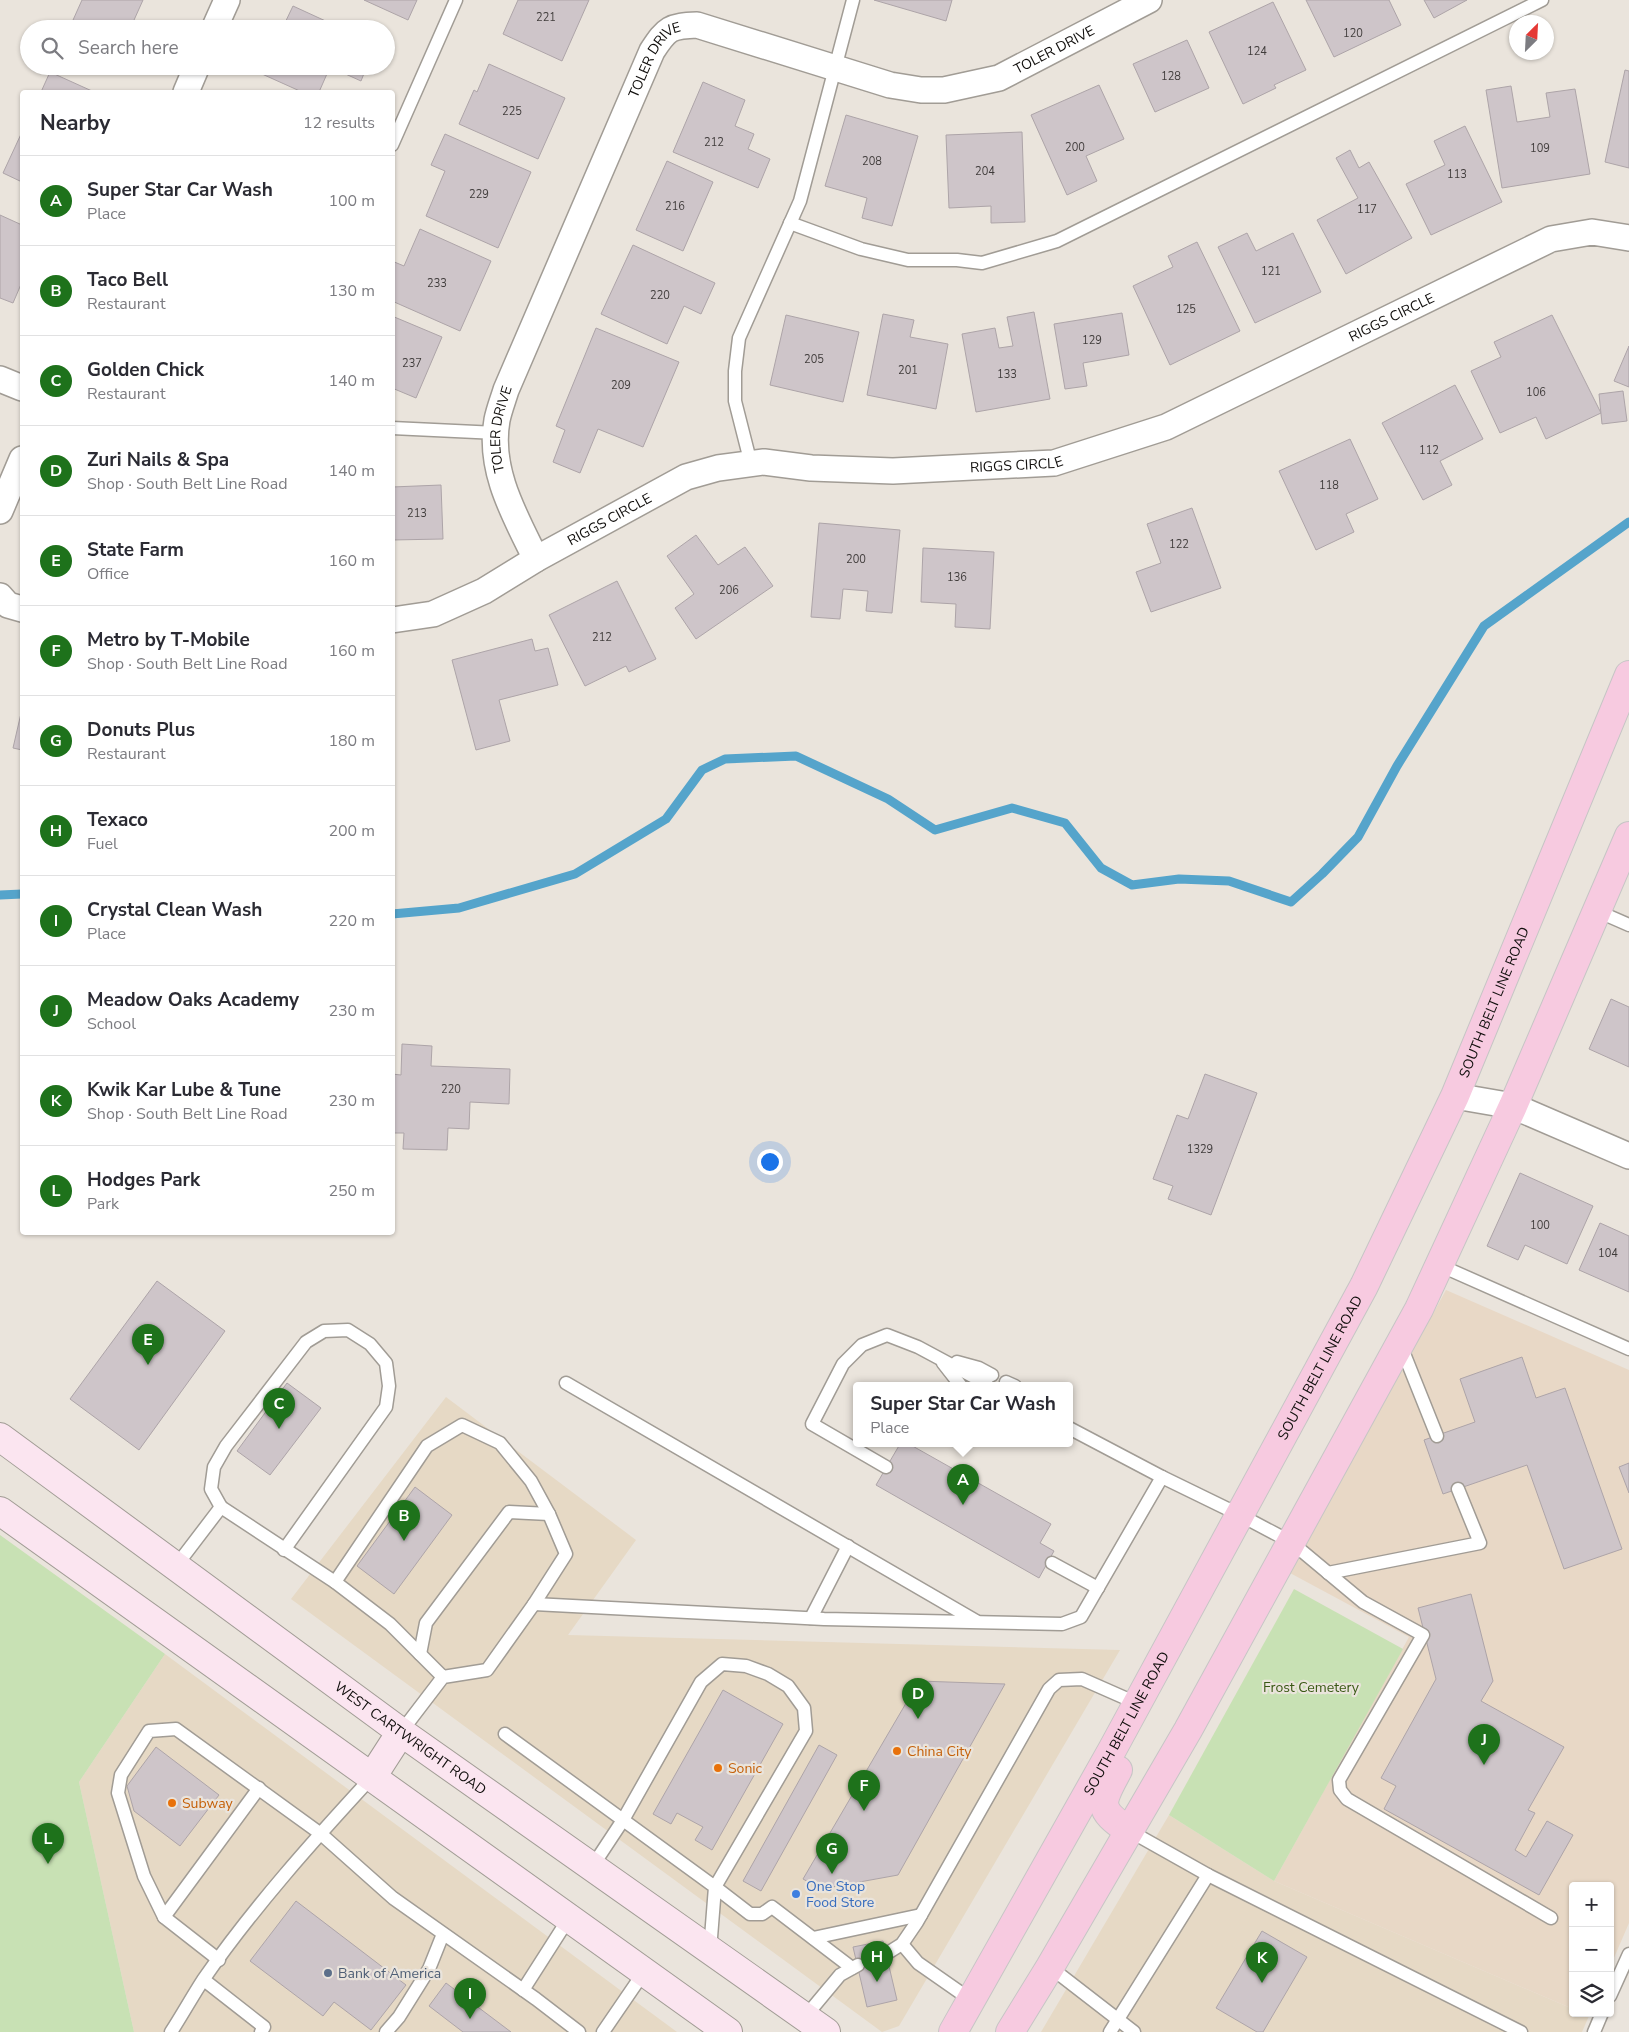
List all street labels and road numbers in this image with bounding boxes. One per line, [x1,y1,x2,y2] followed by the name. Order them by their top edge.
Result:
[624,17,683,100] street label: TOLER DRIVE
[1010,21,1098,78] street label: TOLER DRIVE
[1345,288,1437,346] street label: RIGGS CIRCLE
[486,384,516,475] street label: TOLER DRIVE
[969,451,1065,477] street label: RIGGS CIRCLE
[564,488,655,550] street label: RIGGS CIRCLE
[1454,924,1533,1080] street label: SOUTH BELT LINE ROAD
[1273,1292,1367,1443] street label: SOUTH BELT LINE ROAD
[1079,1648,1173,1799] street label: SOUTH BELT LINE ROAD
[331,1677,490,1799] street label: WEST CARTWRIGHT ROAD

